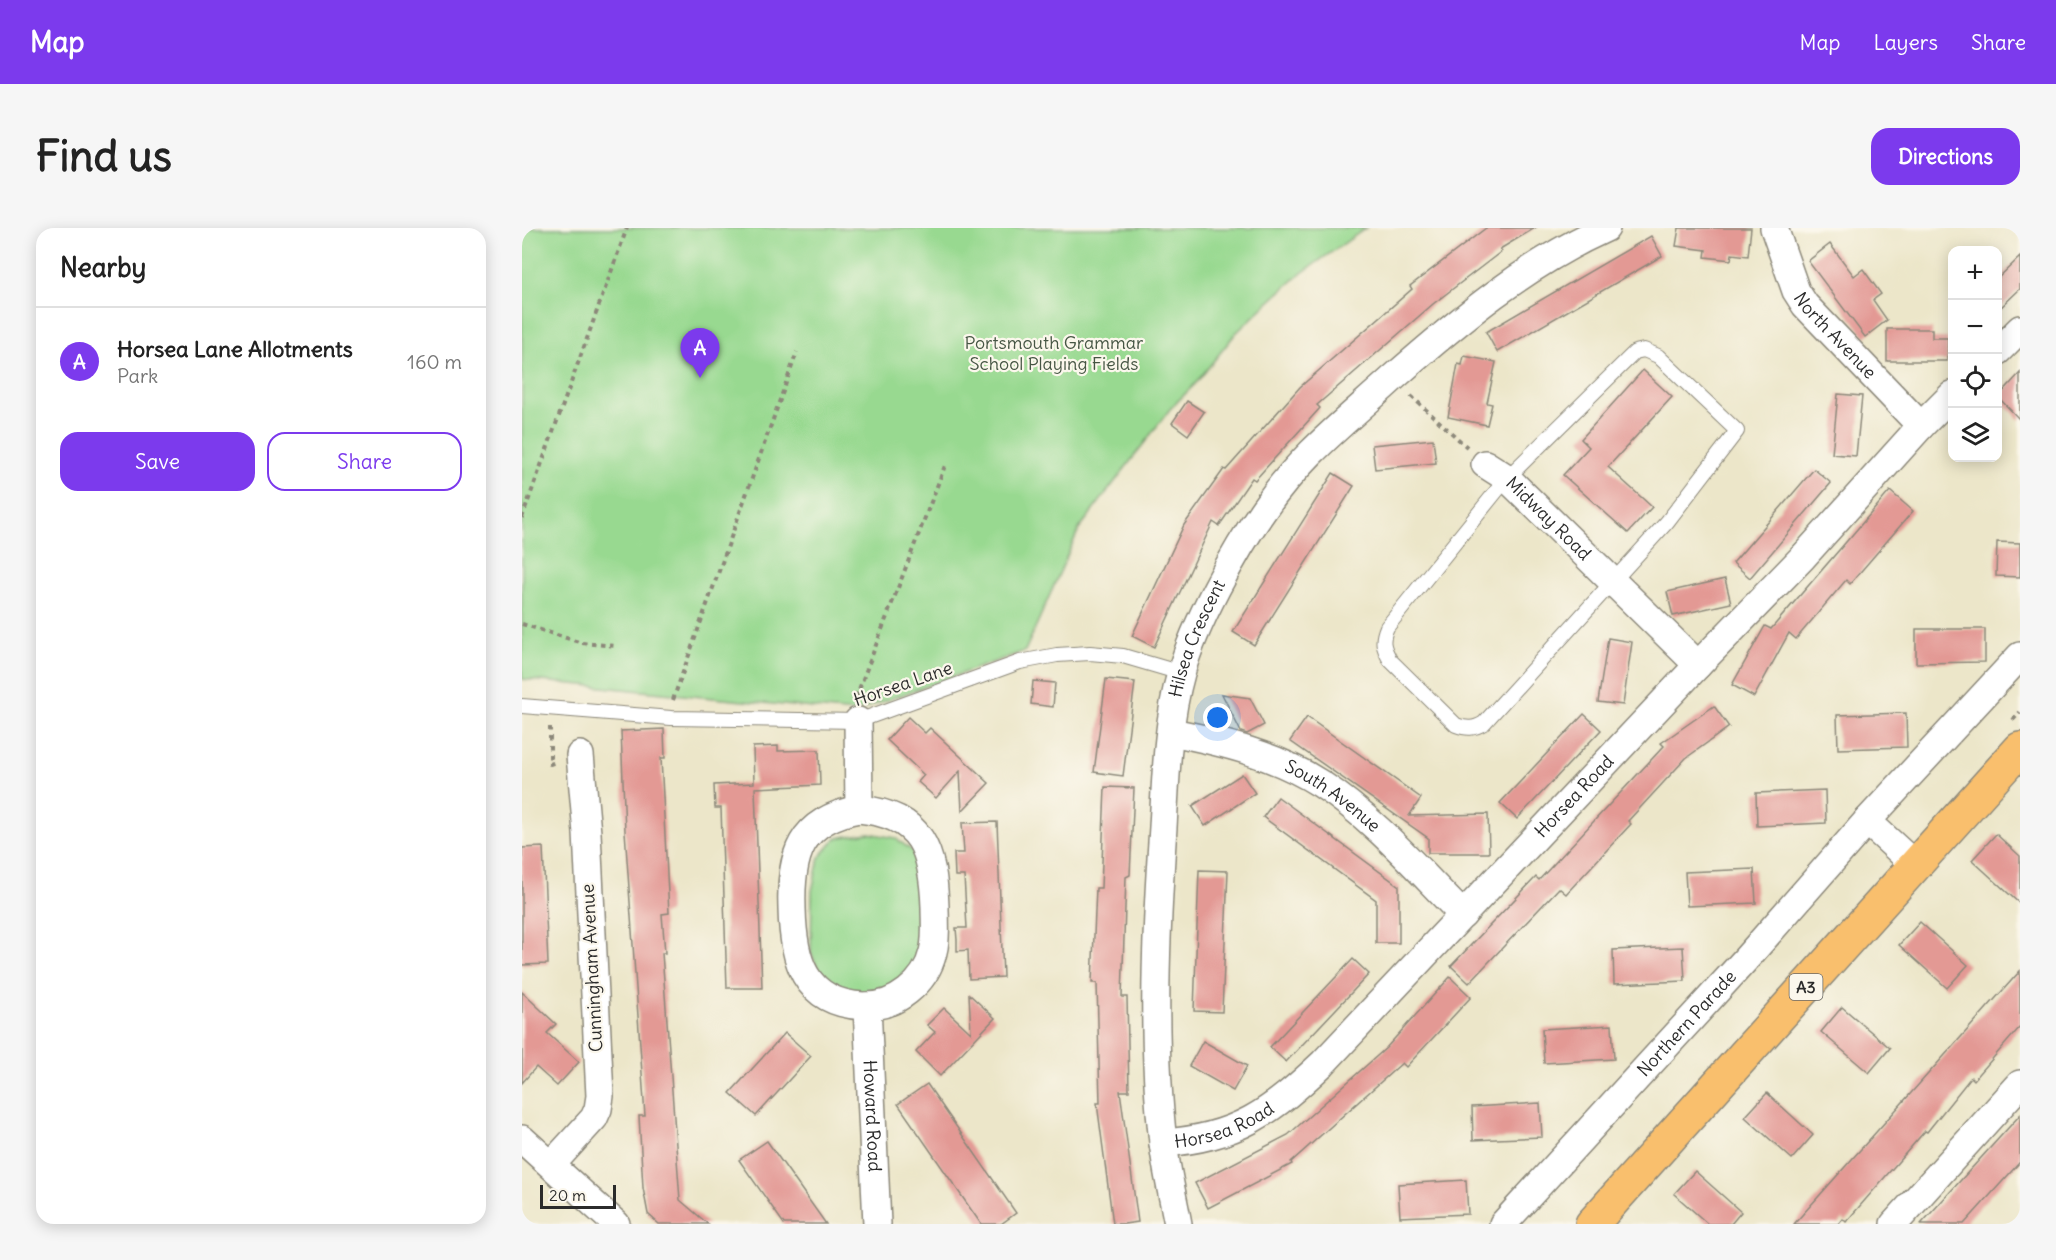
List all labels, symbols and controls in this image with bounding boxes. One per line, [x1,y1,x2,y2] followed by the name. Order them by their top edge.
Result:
[30,24,84,60] text: Map
[1800,29,1840,56] text: Map
[1873,29,1938,56] text: Layers
[1971,29,2026,56] text: Share
[1871,128,2020,185] button: Directions
[36,130,172,182] text: Find us
[1948,246,2002,462] map controls
[1948,246,2002,300] button: +
[60,251,146,284] text: Nearby
[1789,288,1882,383] street label: North Avenue
[1948,300,2002,354] button: −
[680,328,720,378] pin: A
[965,331,1144,375] park label: Portsmouth Grammar School Playing Fields
[117,335,353,363] text: Horsea Lane Allotments
[73,349,86,374] text: A
[407,349,462,374] text: 160 m
[1948,354,2002,408] button: locate
[117,363,158,388] text: Park
[1948,408,2002,462] button: layers
[60,432,255,491] button: Save
[267,432,462,491] button: Share
[1501,471,1596,565] street label: Midway Road
[1163,575,1230,699] street label: Hilsea Crescent
[850,656,955,711] street label: Horsea Lane
[1203,703,1232,732] your location
[1529,750,1619,842] street label: Horsea Road
[1281,754,1386,837] street label: South Avenue
[576,883,607,1053] street label: Cunningham Avenue
[1632,965,1741,1081] street label: Northern Parade
[1790,974,1822,1000] road number: A3
[858,1059,887,1173] street label: Howard Road
[1173,1096,1279,1153] street label: Horsea Road
[540,1182,616,1210] scale bar
[549,1185,586,1205] text: 20 m

